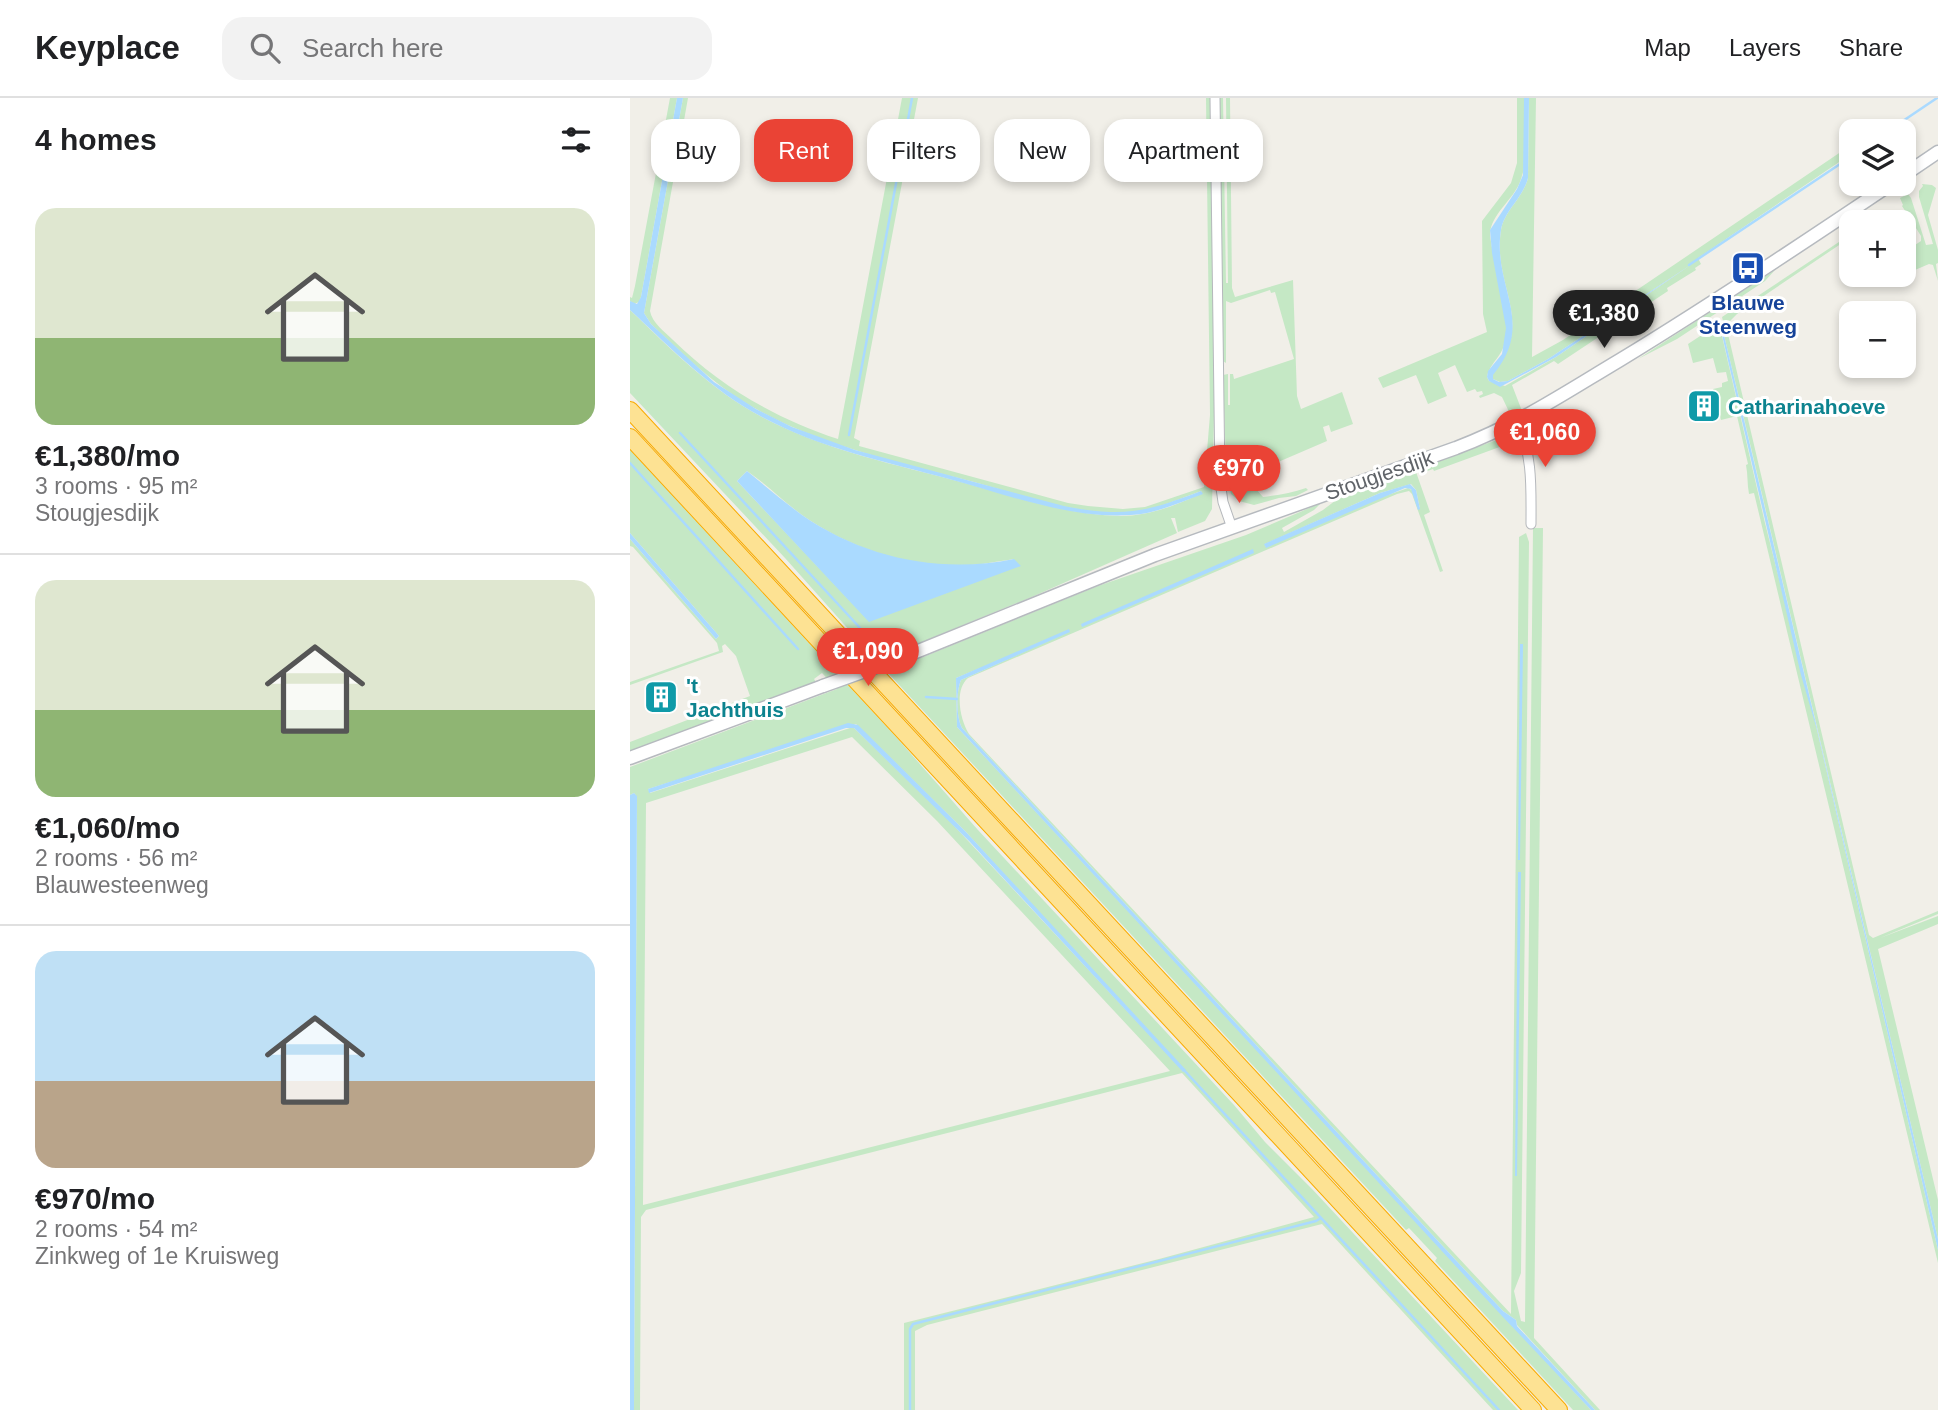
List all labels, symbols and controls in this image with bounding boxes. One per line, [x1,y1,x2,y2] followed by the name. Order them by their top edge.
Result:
[222,17,712,80] search box
[35,29,180,66] text: Keyplace
[246,29,284,67] icon: search
[302,33,444,63] text: Search here
[1644,34,1691,61] text: Map
[1729,34,1801,61] text: Layers
[1839,34,1903,61] text: Share
[651,119,740,182] chip: Buy
[754,119,853,182] chip: Rent
[867,119,980,182] chip: Filters
[994,119,1090,182] chip: New
[1104,119,1263,182] chip: Apartment
[1839,119,1916,378] map controls
[1839,119,1916,196] button: layers
[557,121,595,159] icon: filters
[35,123,157,156] text: 4 homes
[1839,210,1916,287] button: +
[1729,249,1767,287] bus stop icon: Blauwe Steenweg
[252,254,378,380] icon: home
[1547,290,1661,350] pin: €1,380
[1699,291,1797,338] place label: Blauwe Steenweg
[1569,300,1639,326] text: €1,380
[1839,301,1916,378] button: −
[1685,387,1723,425] building icon: Catharinahoeve
[1728,395,1886,418] place label: Catharinahoeve
[1488,410,1602,469] pin: €1,060
[1510,419,1580,445] text: €1,060
[35,439,180,472] text: €1,380/mo
[1198,446,1280,505] pin: €970
[1322,446,1437,504] street label: Stougjesdijk
[1213,455,1265,481] text: €970
[35,473,197,499] text: 3 rooms · 95 m²
[35,500,159,526] text: Stougjesdijk
[252,626,378,752] icon: home
[811,628,925,688] pin: €1,090
[833,638,903,664] text: €1,090
[686,674,784,721] place label: 't Jachthuis
[642,678,680,716] building icon: 't Jachthuis
[35,811,180,844] text: €1,060/mo
[35,845,197,871] text: 2 rooms · 56 m²
[35,872,209,898] text: Blauwesteenweg
[252,997,378,1123] icon: home
[35,1182,155,1215] text: €970/mo
[35,1216,197,1242] text: 2 rooms · 54 m²
[35,1243,279,1269] text: Zinkweg of 1e Kruisweg

